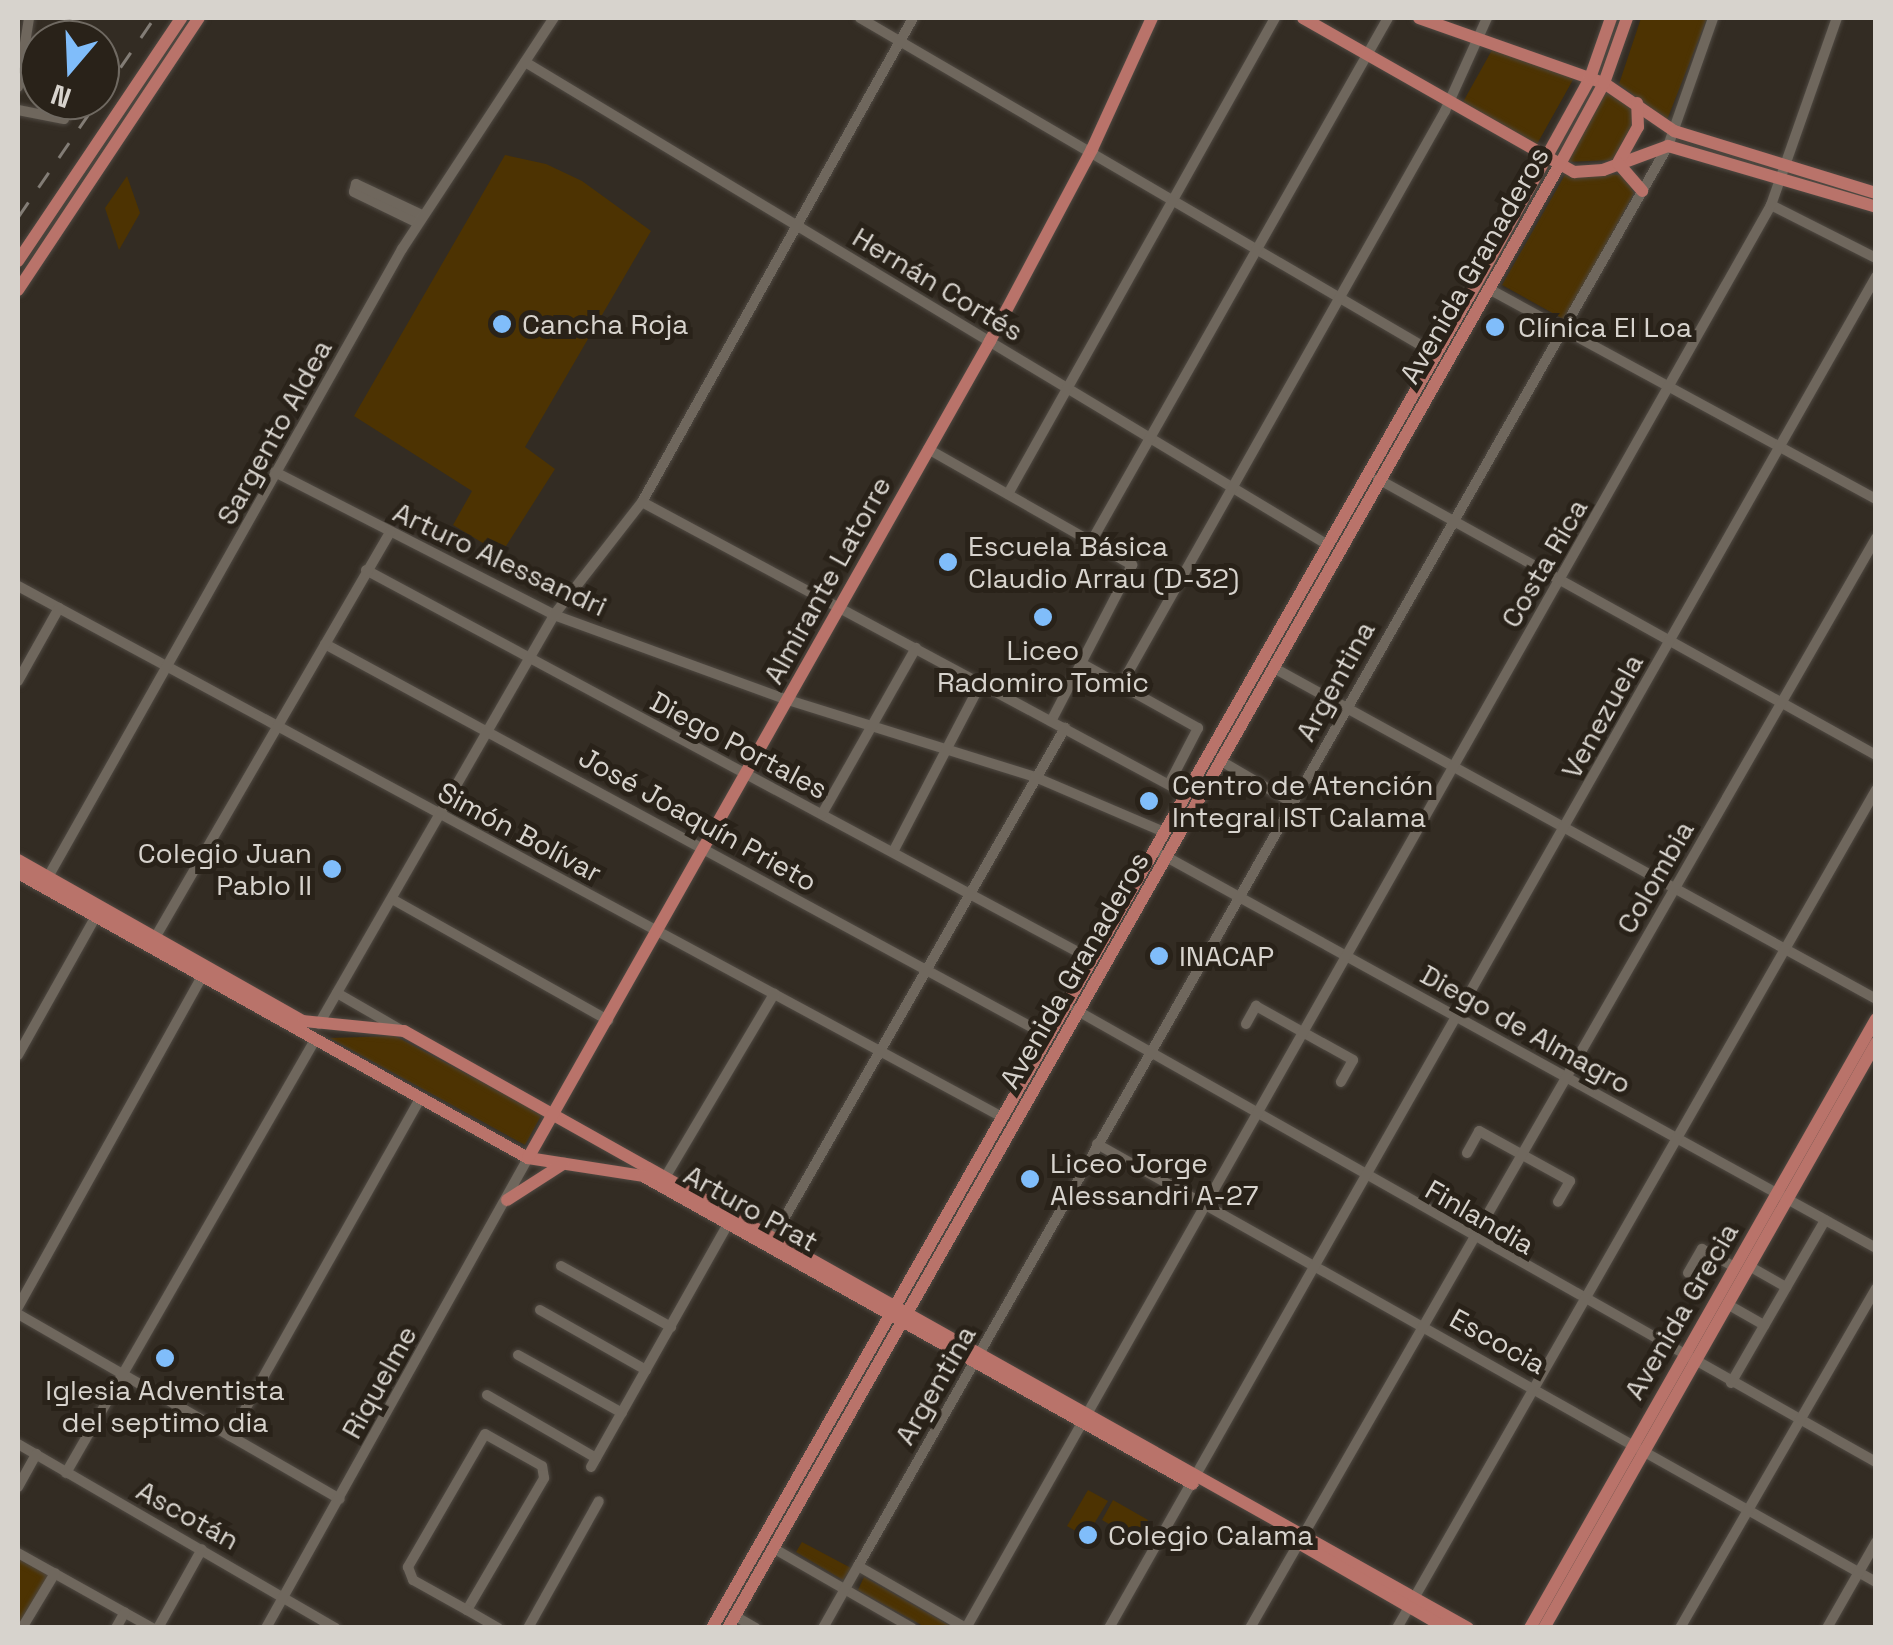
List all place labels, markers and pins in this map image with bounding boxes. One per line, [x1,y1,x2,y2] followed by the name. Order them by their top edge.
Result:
[522,307,688,341] place label: Cancha Roja
[1518,310,1692,344] place label: Clínica El Loa
[491,313,513,335] marker: Cancha Roja
[1482,314,1508,340] marker: Clínica El Loa
[968,529,1240,595] place label: Escuela Básica Claudio Arrau (D-32)
[937,551,959,573] marker: Escuela Básica Claudio Arrau (D-32)
[1032,606,1054,628] marker: Liceo Radomiro Tomic
[937,633,1149,699] place label: Liceo Radomiro Tomic
[1172,768,1434,834] place label: Centro de Atención Integral IST Calama
[1136,788,1162,814] marker: Centro de Atención Integral IST Calama
[138,836,312,902] place label: Colegio Juan Pablo II
[321,858,343,880] marker: Colegio Juan Pablo II
[1179,939,1274,973] place label: INACAP
[1148,945,1170,967] marker: INACAP
[1050,1146,1259,1212] place label: Liceo Jorge Alessandri A-27
[1019,1168,1041,1190] marker: Liceo Jorge Alessandri A-27
[154,1347,176,1369] marker: Iglesia Adventista del septimo dia
[45,1373,285,1439] place label: Iglesia Adventista del septimo dia
[1108,1518,1313,1552] place label: Colegio Calama
[1077,1524,1099,1546] marker: Colegio Calama

